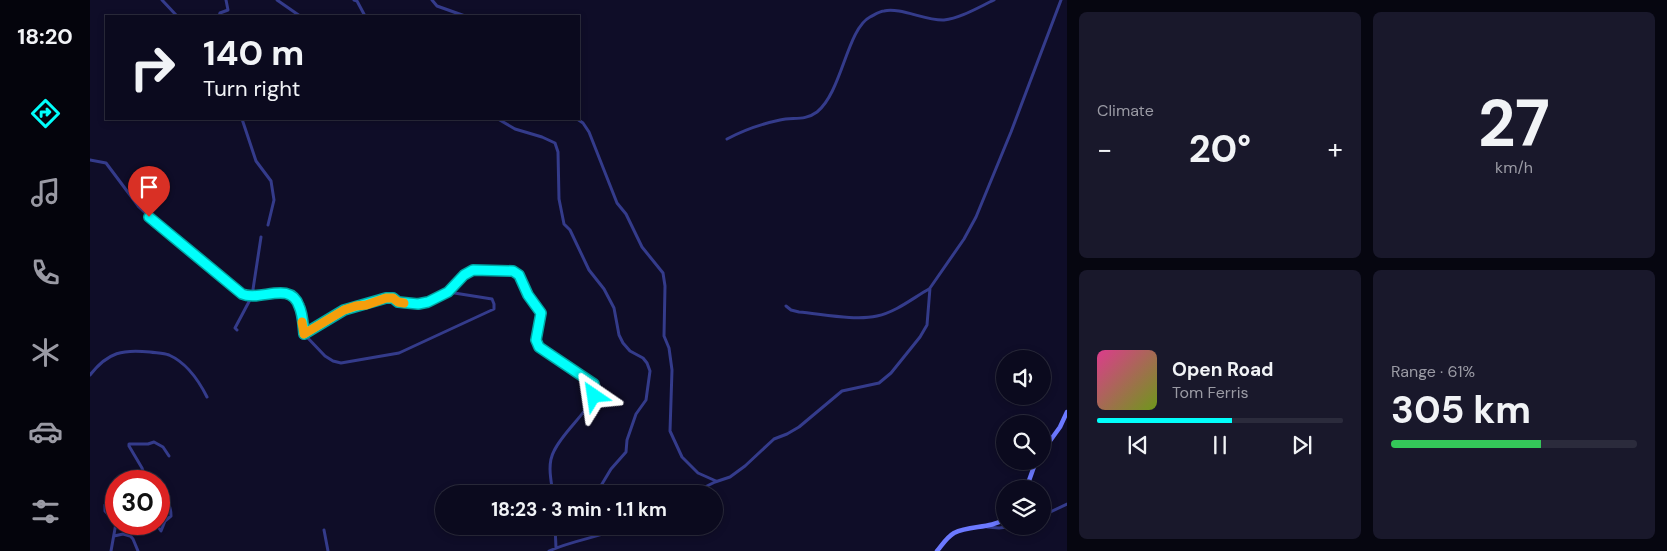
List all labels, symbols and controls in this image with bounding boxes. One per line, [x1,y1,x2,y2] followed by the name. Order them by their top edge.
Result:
[17,22,73,51] text: 18:20
[203,30,304,76] text: 140 m
[120,35,185,100] icon: right
[203,74,300,103] text: Turn right
[1478,82,1550,166] text: 27
[28,96,63,131] icon: directions
[1097,100,1154,121] text: Climate
[1189,124,1251,174] text: 20°
[1097,131,1112,168] text: −
[1328,131,1343,168] text: +
[1495,157,1533,178] text: km/h
[128,166,170,217] pin
[135,173,163,201] icon: arrive
[28,175,63,210] icon: music
[28,255,63,290] icon: phone
[28,335,63,370] icon: climate
[996,350,1051,535] map controls
[996,350,1051,405] button: sound
[1172,357,1274,382] text: Open Road
[1391,361,1475,382] text: Range · 61%
[567,369,619,421] position arrow
[1172,382,1249,403] text: Tom Ferris
[1391,385,1531,435] text: 305 km
[28,414,63,449] icon: car
[996,415,1051,470] button: search
[1124,431,1152,459] icon: previous
[1206,431,1234,459] icon: pause
[1288,431,1316,459] icon: next
[105,470,170,535] speed limit sign: 30
[996,480,1051,535] button: layers
[28,494,63,529] icon: filters
[491,497,667,522] text: 18:23 · 3 min · 1.1 km

